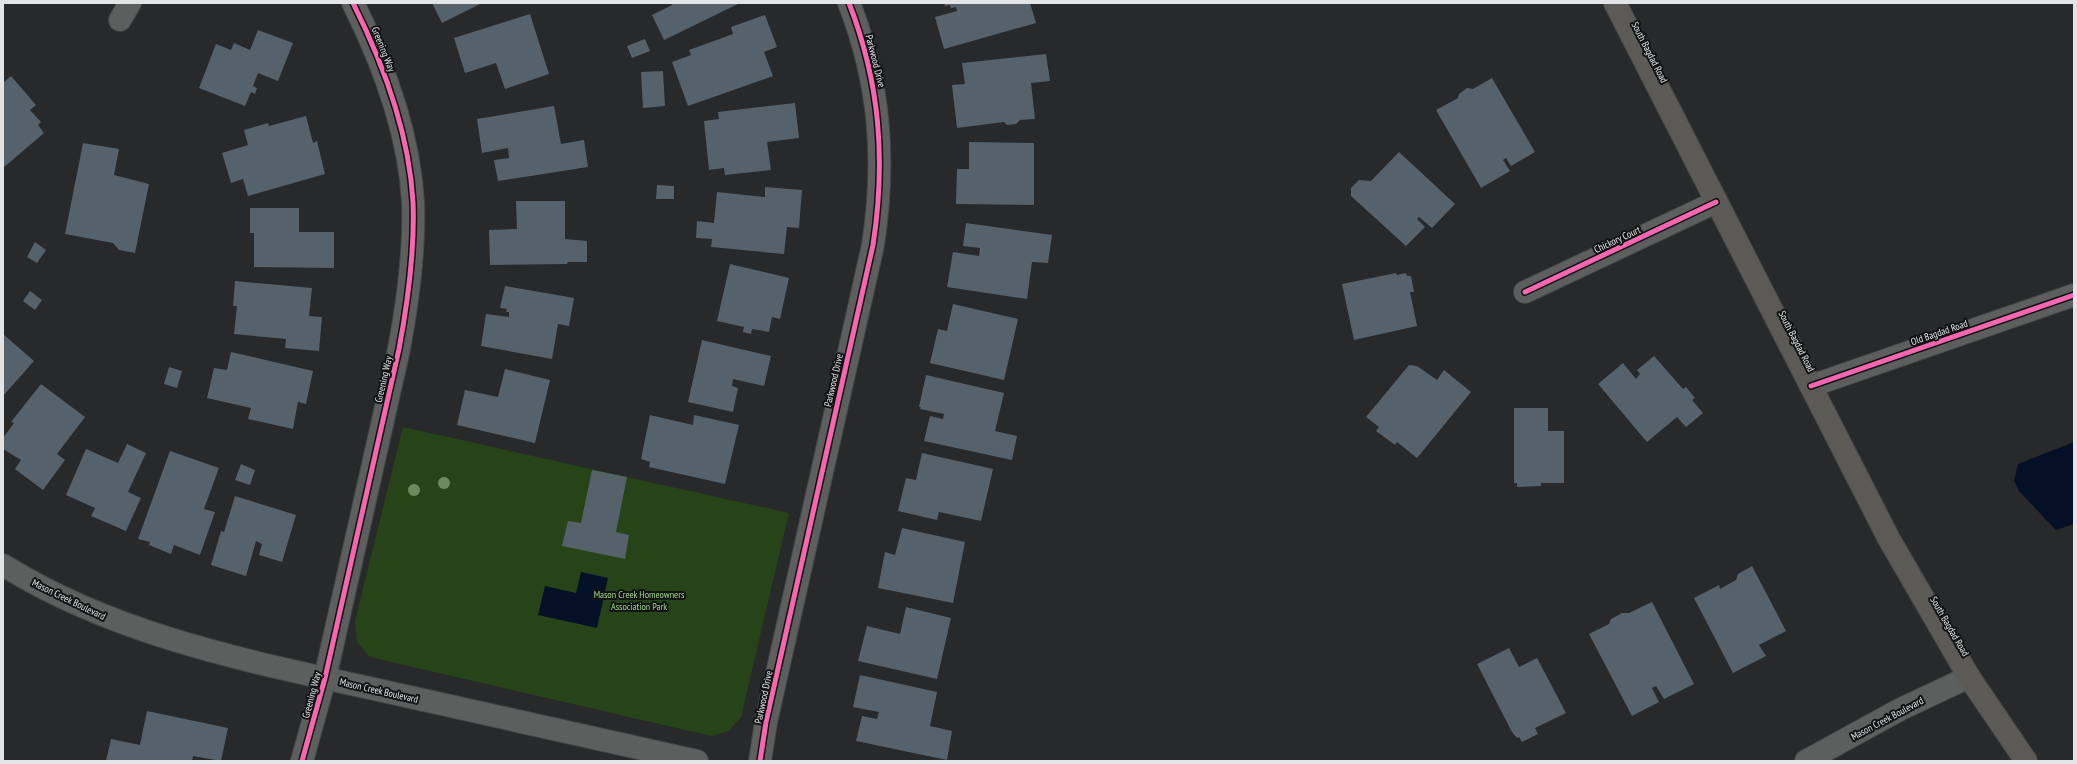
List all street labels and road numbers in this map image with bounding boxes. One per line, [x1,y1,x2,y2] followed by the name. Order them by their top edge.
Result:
[1629,19,1671,85] street label: South Bagdad Road
[369,25,398,74] street label: Greening Way
[863,33,888,89] street label: Parkwood Drive
[1592,223,1643,256] street label: Chickory Court
[1776,308,1818,374] street label: South Bagdad Road
[1909,317,1969,348] street label: Old Bagdad Road
[821,352,846,408] street label: Parkwood Drive
[372,354,395,404] street label: Greening Way
[30,576,108,623] street label: Mason Creek Boulevard
[1927,594,1972,659] street label: South Bagdad Road
[752,669,775,725] street label: Parkwood Drive
[299,670,324,720] street label: Greening Way
[338,675,419,706] street label: Mason Creek Boulevard
[1849,694,1926,743] street label: Mason Creek Boulevard

